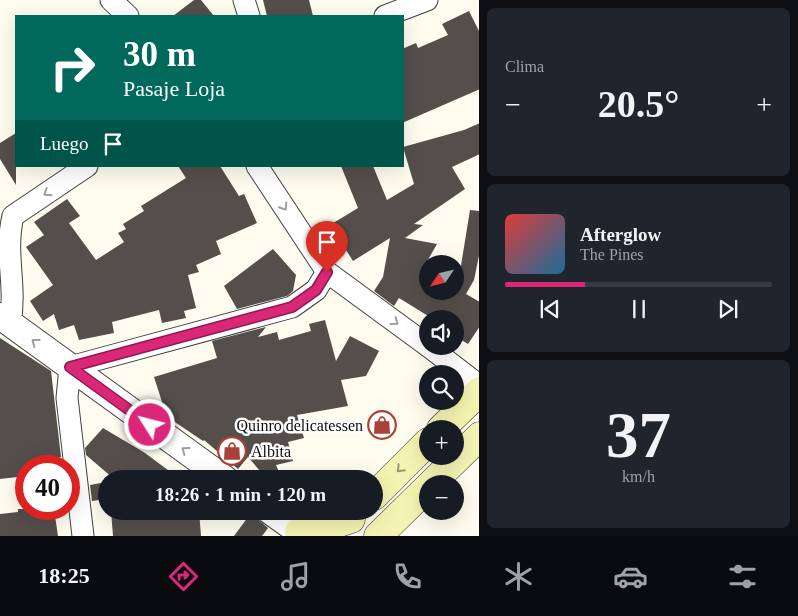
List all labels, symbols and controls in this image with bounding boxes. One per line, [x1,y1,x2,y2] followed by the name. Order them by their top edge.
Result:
[40,35,105,100] icon: right
[123,35,196,74] text: 30 m
[505,58,544,75] text: Clima
[123,76,225,101] text: Pasaje Loja
[598,83,679,125] text: 20.5°
[505,89,521,120] text: −
[756,89,772,120] text: +
[99,130,127,158] icon: arrive
[40,133,89,154] text: Luego
[43,187,52,197] one-way arrow
[277,202,287,211] one-way arrow
[306,221,348,272] pin
[580,224,661,245] text: Afterglow
[313,228,341,256] icon: arrive
[580,246,644,263] text: The Pines
[419,255,464,300] north arrow
[419,255,464,520] map controls
[536,295,564,323] icon: previous
[625,295,653,323] icon: pause
[714,295,742,323] icon: next
[419,310,464,355] button: sound
[389,316,399,325] one-way arrow
[32,339,41,347] one-way arrow
[419,365,464,410] button: search
[123,398,175,450] position arrow
[606,399,671,471] text: 37
[367,410,397,440] shop icon: Quinro delicatessen
[236,417,363,434] place label: Quinro delicatessen
[419,420,464,465] button: +
[217,436,247,466] shop icon: Albita
[251,443,291,460] place label: Albita
[181,447,191,456] one-way arrow
[15,455,80,520] speed limit sign: 40
[397,463,406,472] one-way arrow
[622,468,655,485] text: km/h
[419,475,464,520] button: −
[155,484,326,505] text: 18:26 · 1 min · 120 m
[166,559,201,594] icon: directions
[278,559,313,594] icon: music
[390,559,425,594] icon: phone
[501,559,536,594] icon: climate
[613,559,648,594] icon: car
[725,559,760,594] icon: filters
[38,563,90,588] text: 18:25

